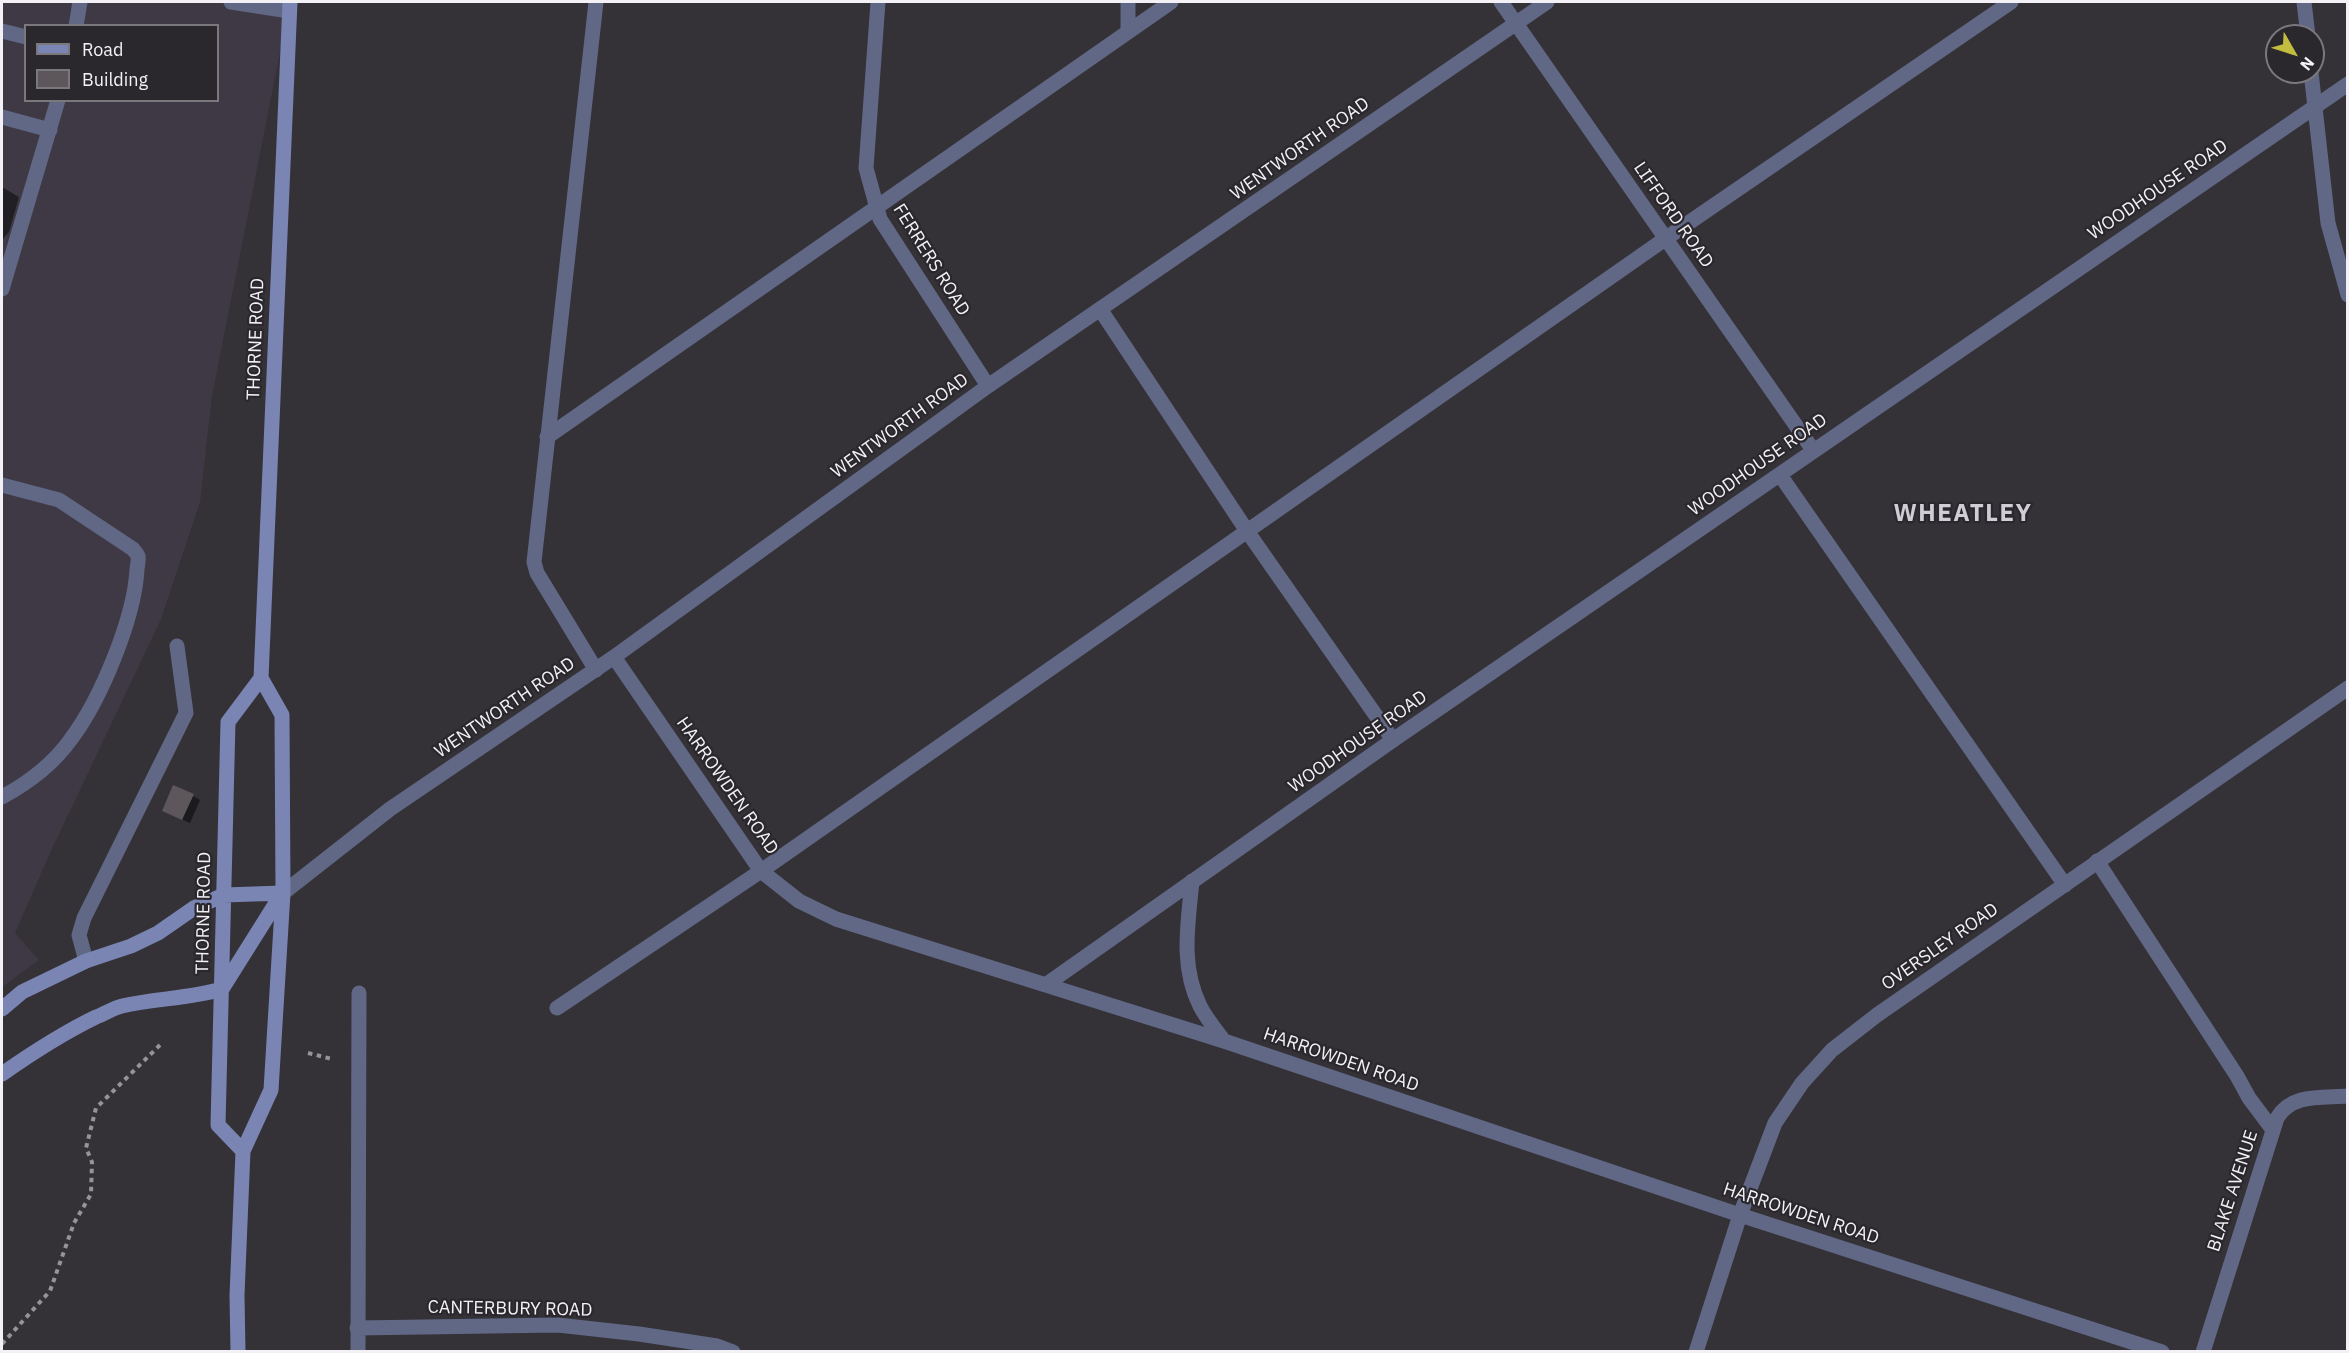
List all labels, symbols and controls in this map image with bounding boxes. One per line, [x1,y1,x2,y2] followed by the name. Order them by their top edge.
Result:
[24,24,219,102] legend
[2265,24,2325,84] north arrow
[82,38,123,61] text: Road
[2296,53,2319,75] text: N
[82,68,148,91] text: Building
[1226,93,1374,205] street label: WENTWORTH ROAD
[2084,135,2232,245] street label: WOODHOUSE ROAD
[1629,158,1717,272] street label: LIFFORD ROAD
[888,200,974,320] street label: FERRERS ROAD
[243,278,269,400] street label: THORNE ROAD
[827,369,973,483] street label: WENTWORTH ROAD
[1685,409,1831,521] street label: WOODHOUSE ROAD
[1893,500,2033,528] district label: WHEATLEY
[431,653,579,763] street label: WENTWORTH ROAD
[1285,686,1431,798] street label: WOODHOUSE ROAD
[671,713,783,859] street label: HARROWDEN ROAD
[192,852,216,974] street label: THORNE ROAD
[1878,899,2002,995] street label: OVERSLEY ROAD
[1260,1023,1422,1097] street label: HARROWDEN ROAD
[2203,1128,2263,1254] street label: BLAKE AVENUE
[1720,1179,1882,1249] street label: HARROWDEN ROAD
[427,1297,593,1321] street label: CANTERBURY ROAD

